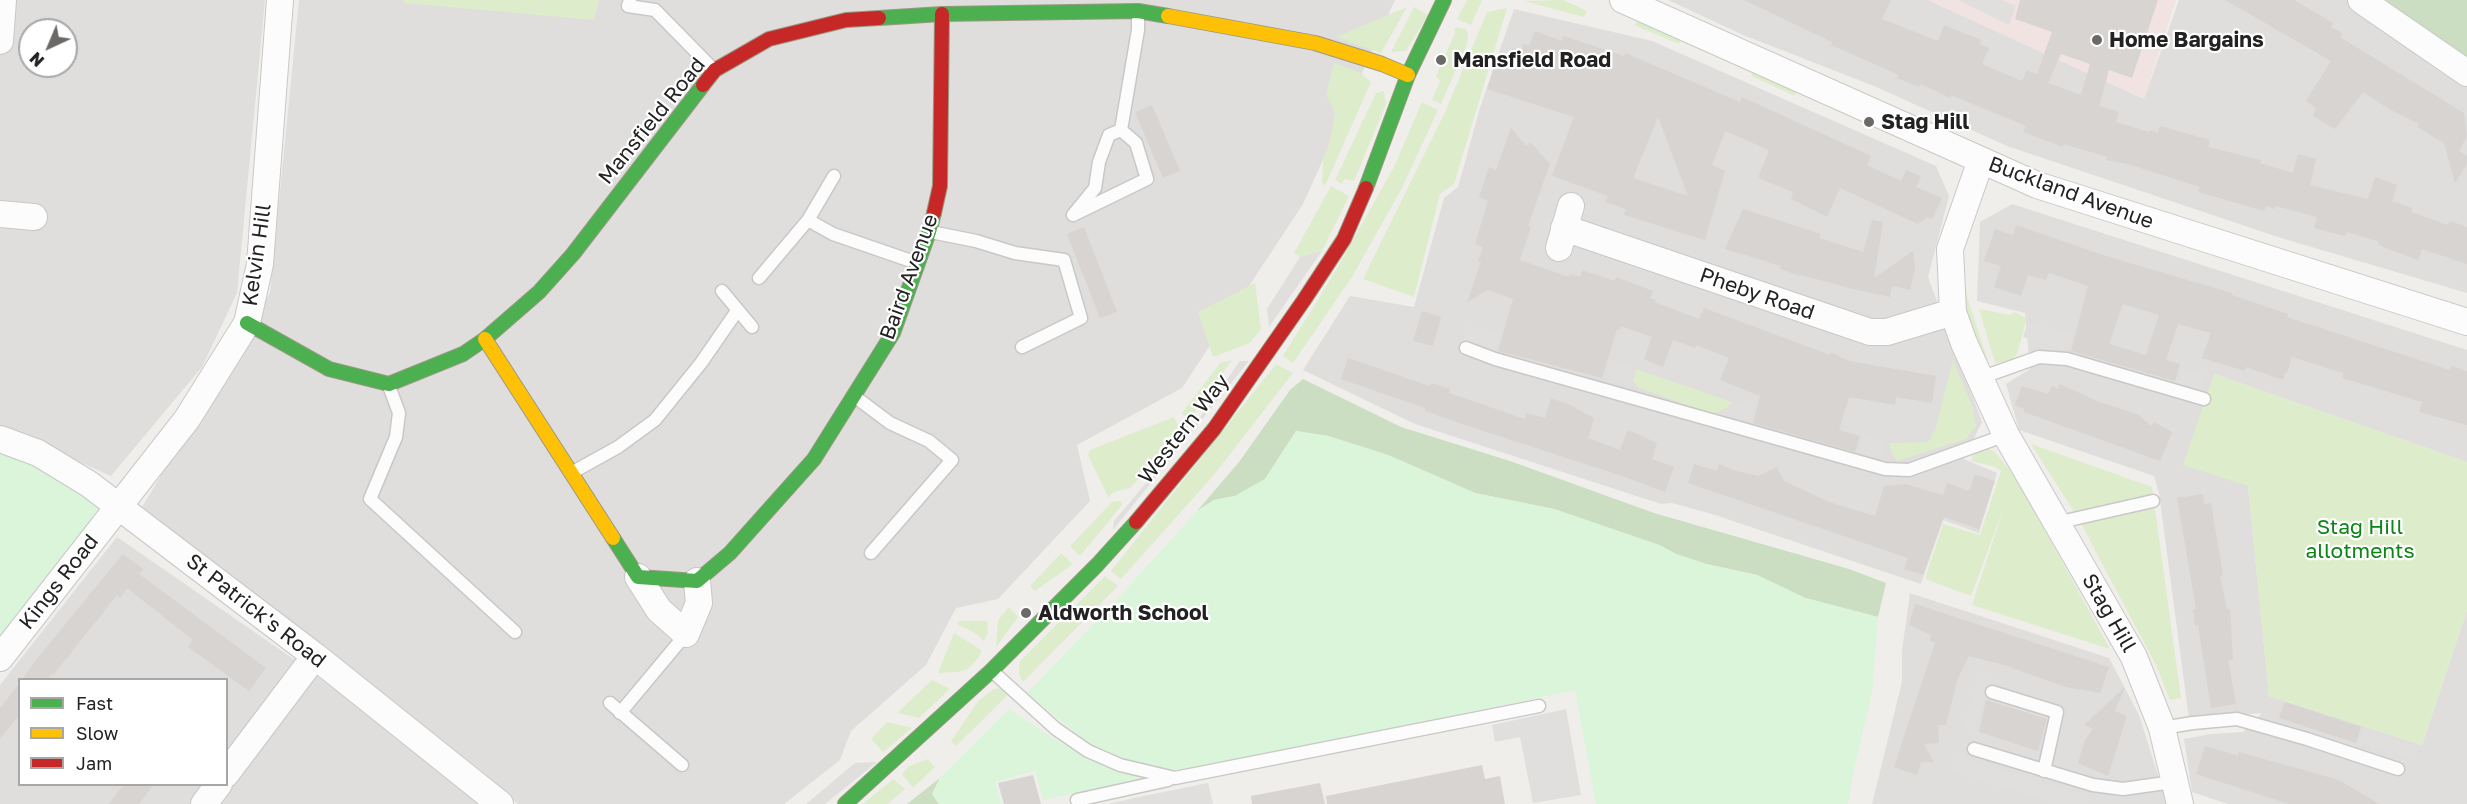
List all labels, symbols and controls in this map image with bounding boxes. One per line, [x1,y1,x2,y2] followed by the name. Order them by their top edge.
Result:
[18,18,78,78] north arrow
[2109,27,2264,53] place label: Home Bargains
[2090,33,2104,47] marker: Home Bargains
[1453,47,1611,73] place label: Mansfield Road
[26,48,48,71] text: N
[593,53,711,189] street label: Mansfield Road
[1434,53,1448,67] marker: Mansfield Road
[1881,109,1969,135] place label: Stag Hill
[1862,115,1876,129] marker: Stag Hill
[1985,151,2157,235] street label: Buckland Avenue
[237,202,277,308] street label: Kelvin Hill
[875,211,943,343] street label: Baird Avenue
[1696,263,1818,325] street label: Pheby Road
[1133,369,1235,489] street label: Western Way
[2305,514,2415,564] park label: Stag Hill allotments
[14,529,104,635] street label: Kings Road
[181,549,331,673] street label: St Patrick's Road
[2076,569,2142,657] street label: Stag Hill
[1038,600,1209,626] place label: Aldworth School
[1019,606,1033,620] marker: Aldworth School
[18,678,228,786] legend
[76,692,113,714] text: Fast
[76,722,118,744] text: Slow
[76,752,112,774] text: Jam

